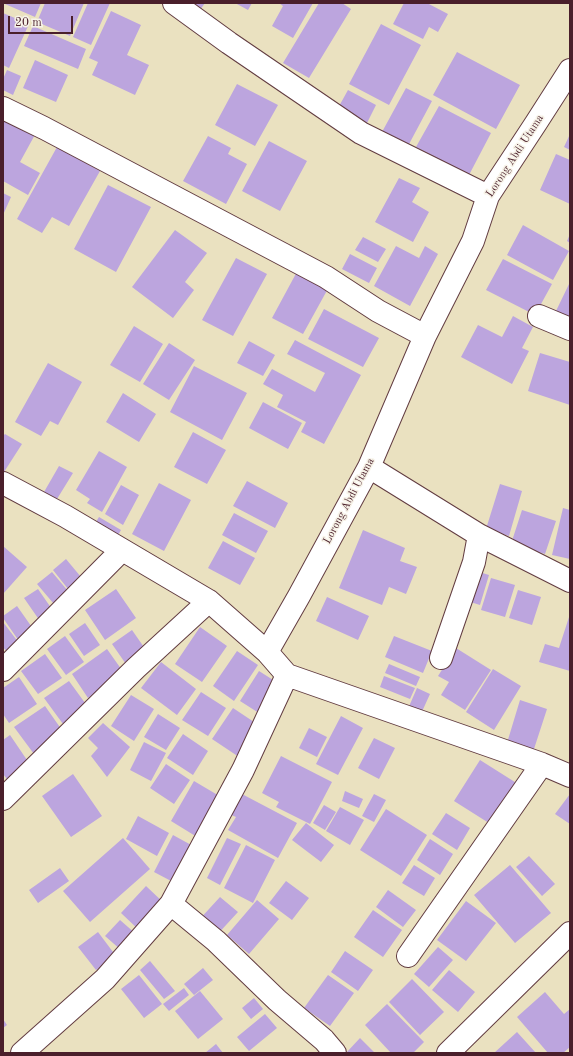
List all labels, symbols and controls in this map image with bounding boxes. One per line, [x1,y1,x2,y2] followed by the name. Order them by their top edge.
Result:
[10,8,75,34] scale bar
[15,17,42,29] text: 20 m
[483,112,547,200] street label: Lorong Abdi Utama
[321,456,377,546] street label: Lorong Abdi Utama

